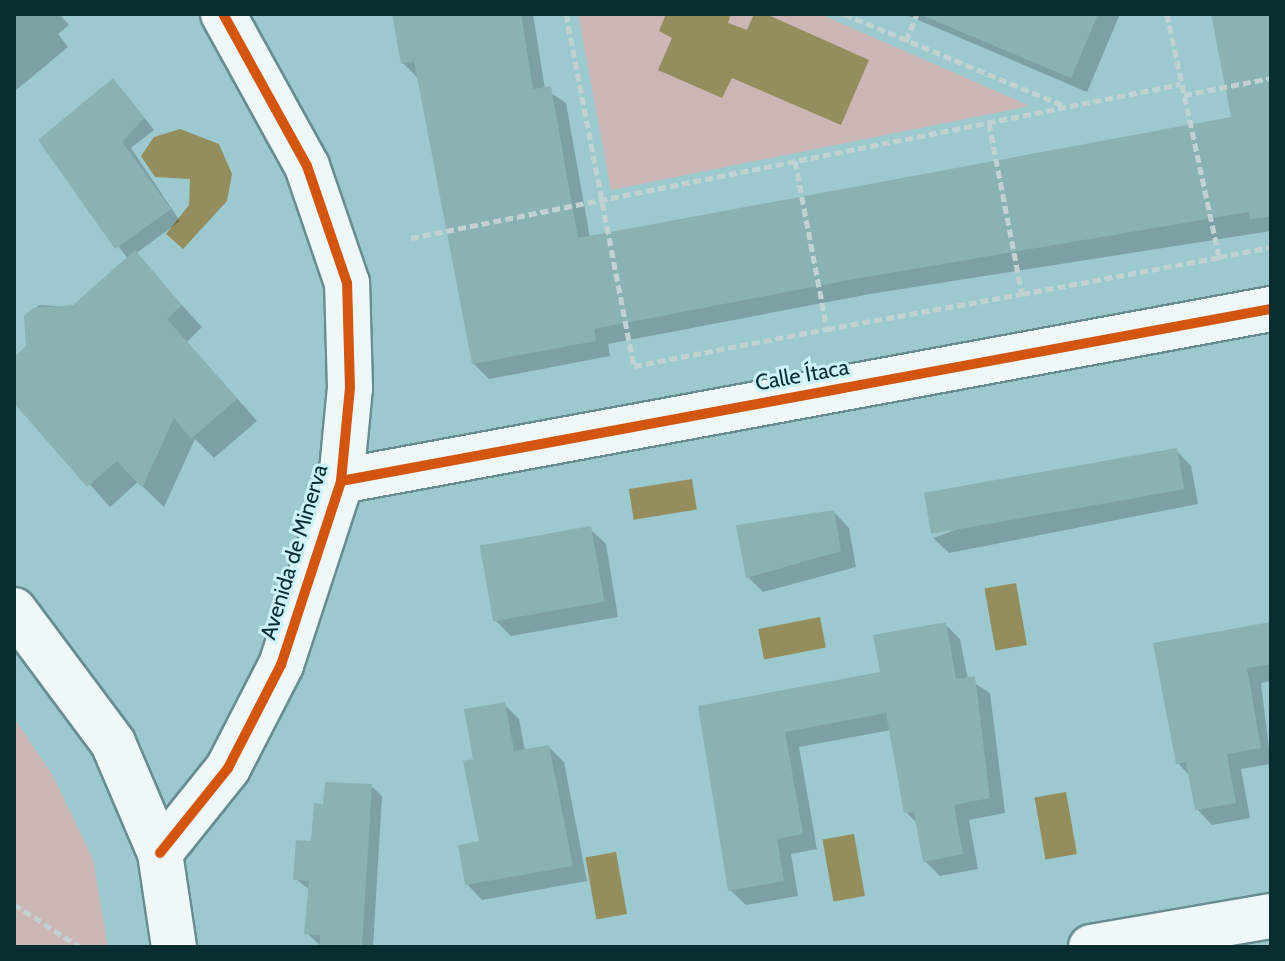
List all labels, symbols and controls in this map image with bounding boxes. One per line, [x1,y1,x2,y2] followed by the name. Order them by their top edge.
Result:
[753,354,851,396] street label: Calle Ítaca
[255,461,333,643] street label: Avenida de Minerva

